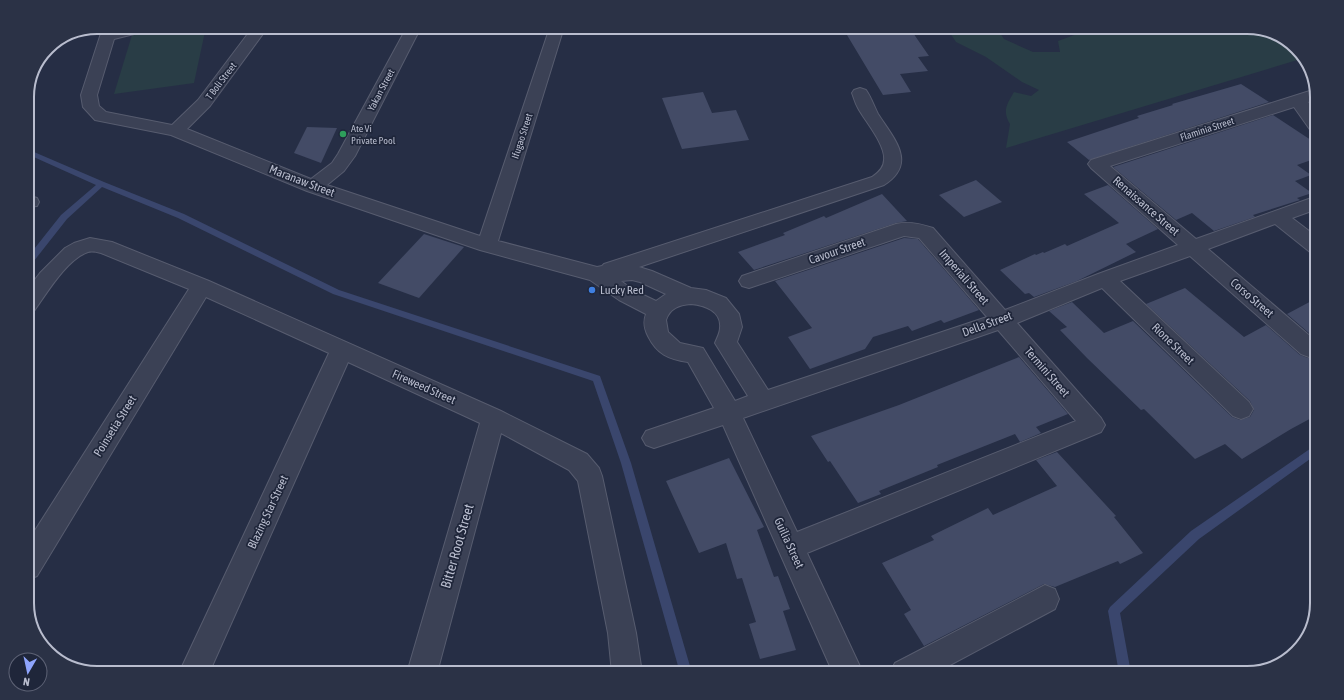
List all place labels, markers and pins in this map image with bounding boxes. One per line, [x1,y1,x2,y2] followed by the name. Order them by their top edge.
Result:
[351,123,396,146] place label: Ate Vi Private Pool
[338,129,348,139] marker: Ate Vi Private Pool
[600,283,644,297] place label: Lucky Red
[587,285,597,295] marker: Lucky Red

